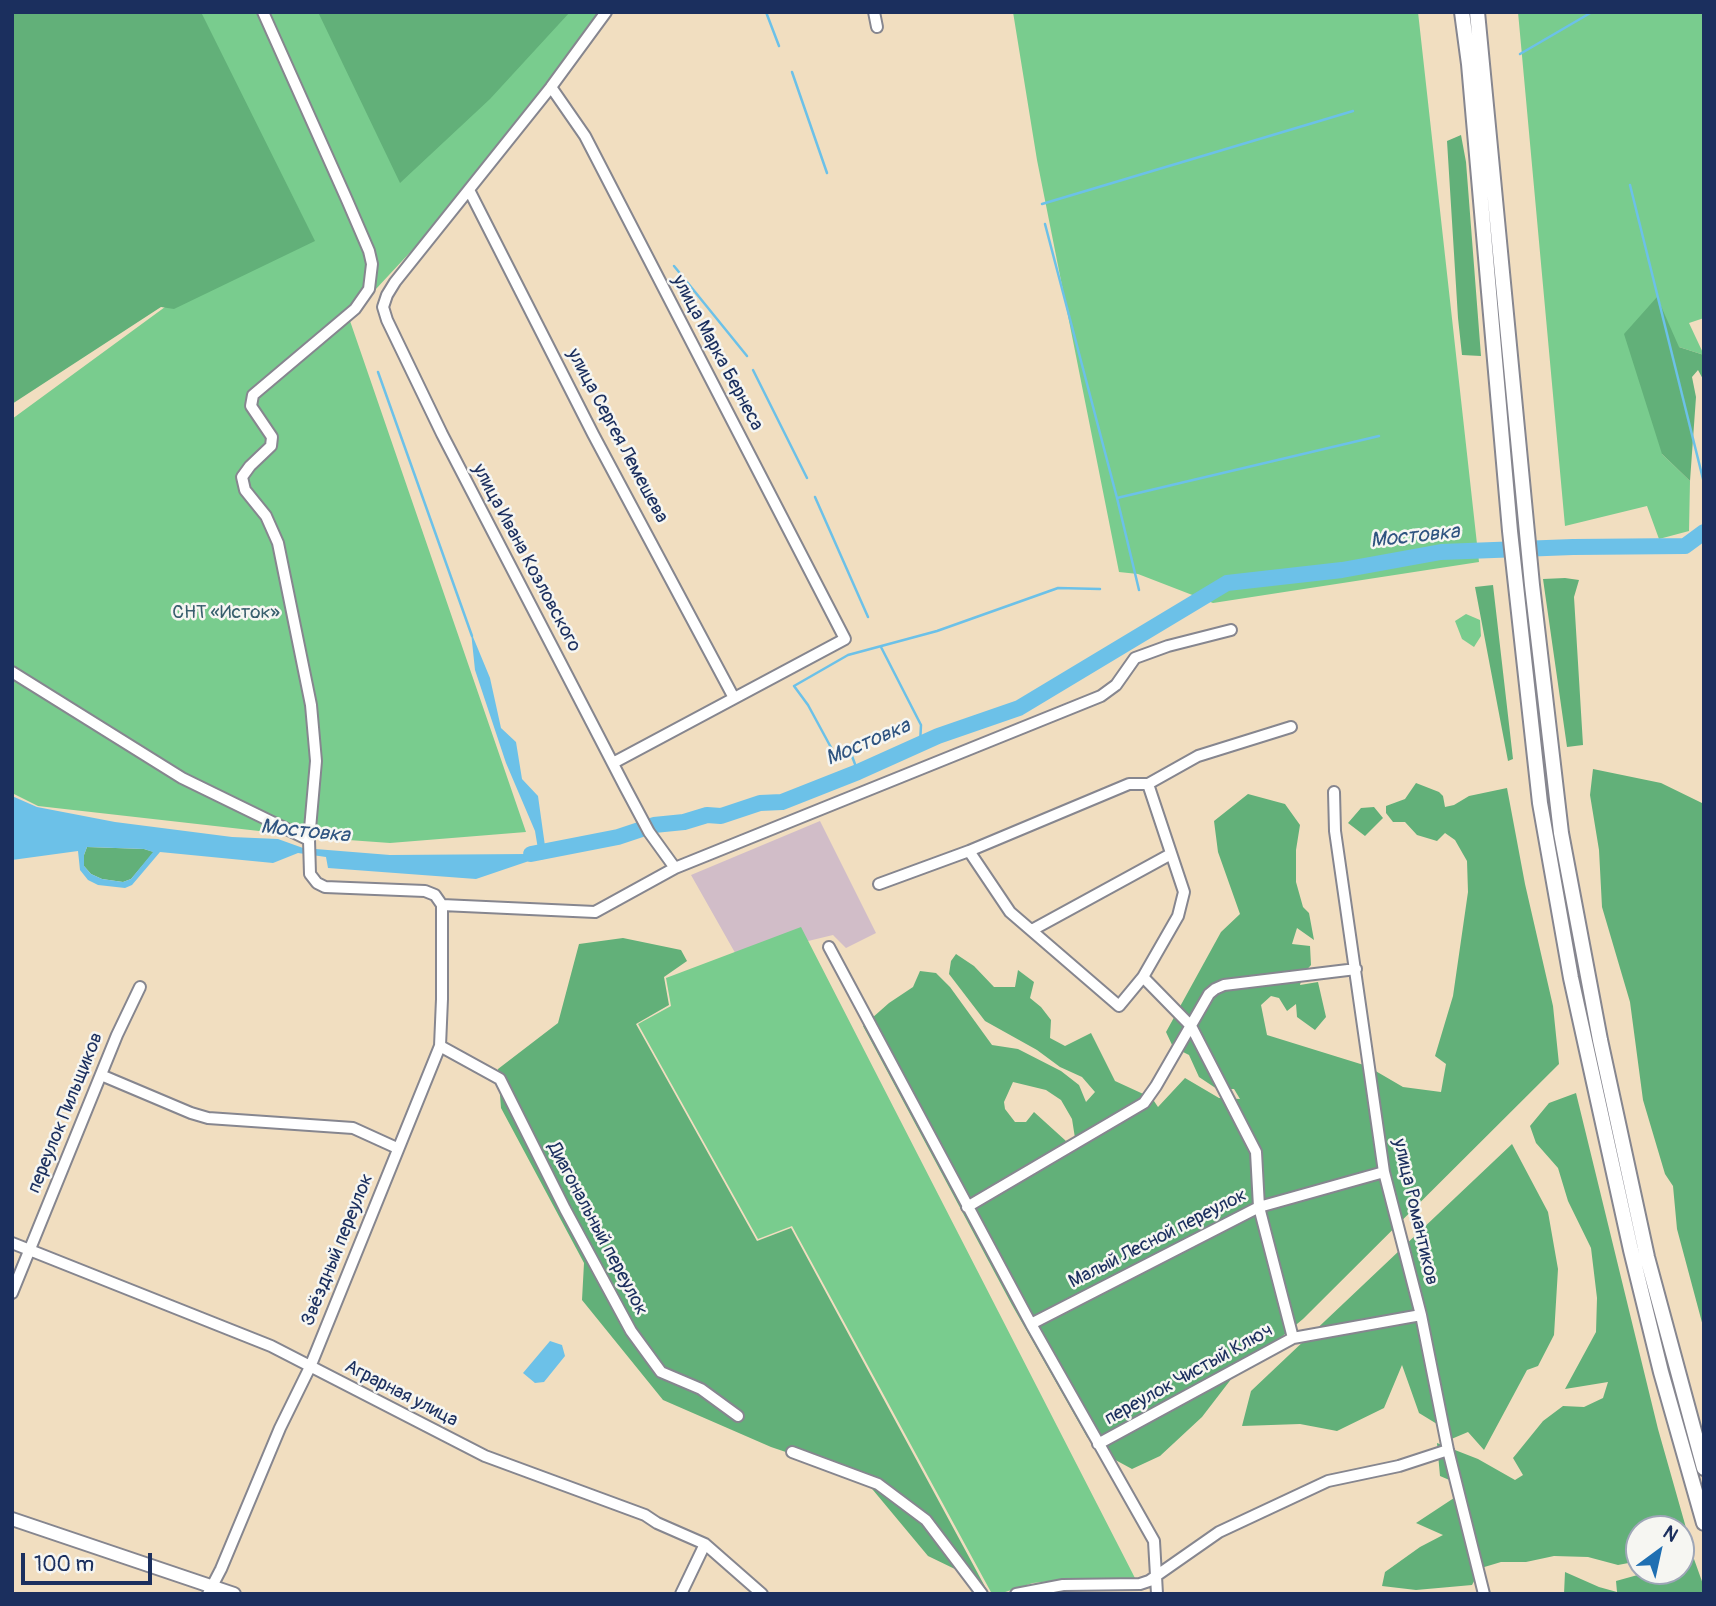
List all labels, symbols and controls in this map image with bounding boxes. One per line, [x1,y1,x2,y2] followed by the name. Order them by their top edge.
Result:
[666,271,768,435] street label: улица Марка Бернеса
[561,345,673,527] street label: улица Сергея Лемешева
[467,460,585,656] street label: улица Ивана Козловского
[1369,520,1461,554] water label: Мостовка
[172,602,280,624] park label: СНТ «Исток»
[822,714,914,772] water label: Мостовка
[259,815,351,849] water label: Мостовка
[23,1029,109,1197] street label: переулок Пильщиков
[1387,1137,1443,1287] street label: улица Романтиков
[542,1139,652,1319] street label: Диагональный переулок
[297,1171,379,1329] street label: Звёздный переулок
[1065,1184,1251,1294] street label: Малый Лесной переулок
[1101,1319,1277,1431] street label: переулок Чистый Ключ
[340,1356,462,1432] street label: Аграрная улица
[1625,1515,1695,1585] north arrow
[1658,1520,1682,1548] text: N
[24,1540,156,1584] scale bar
[34,1551,94,1578] text: 100 m

